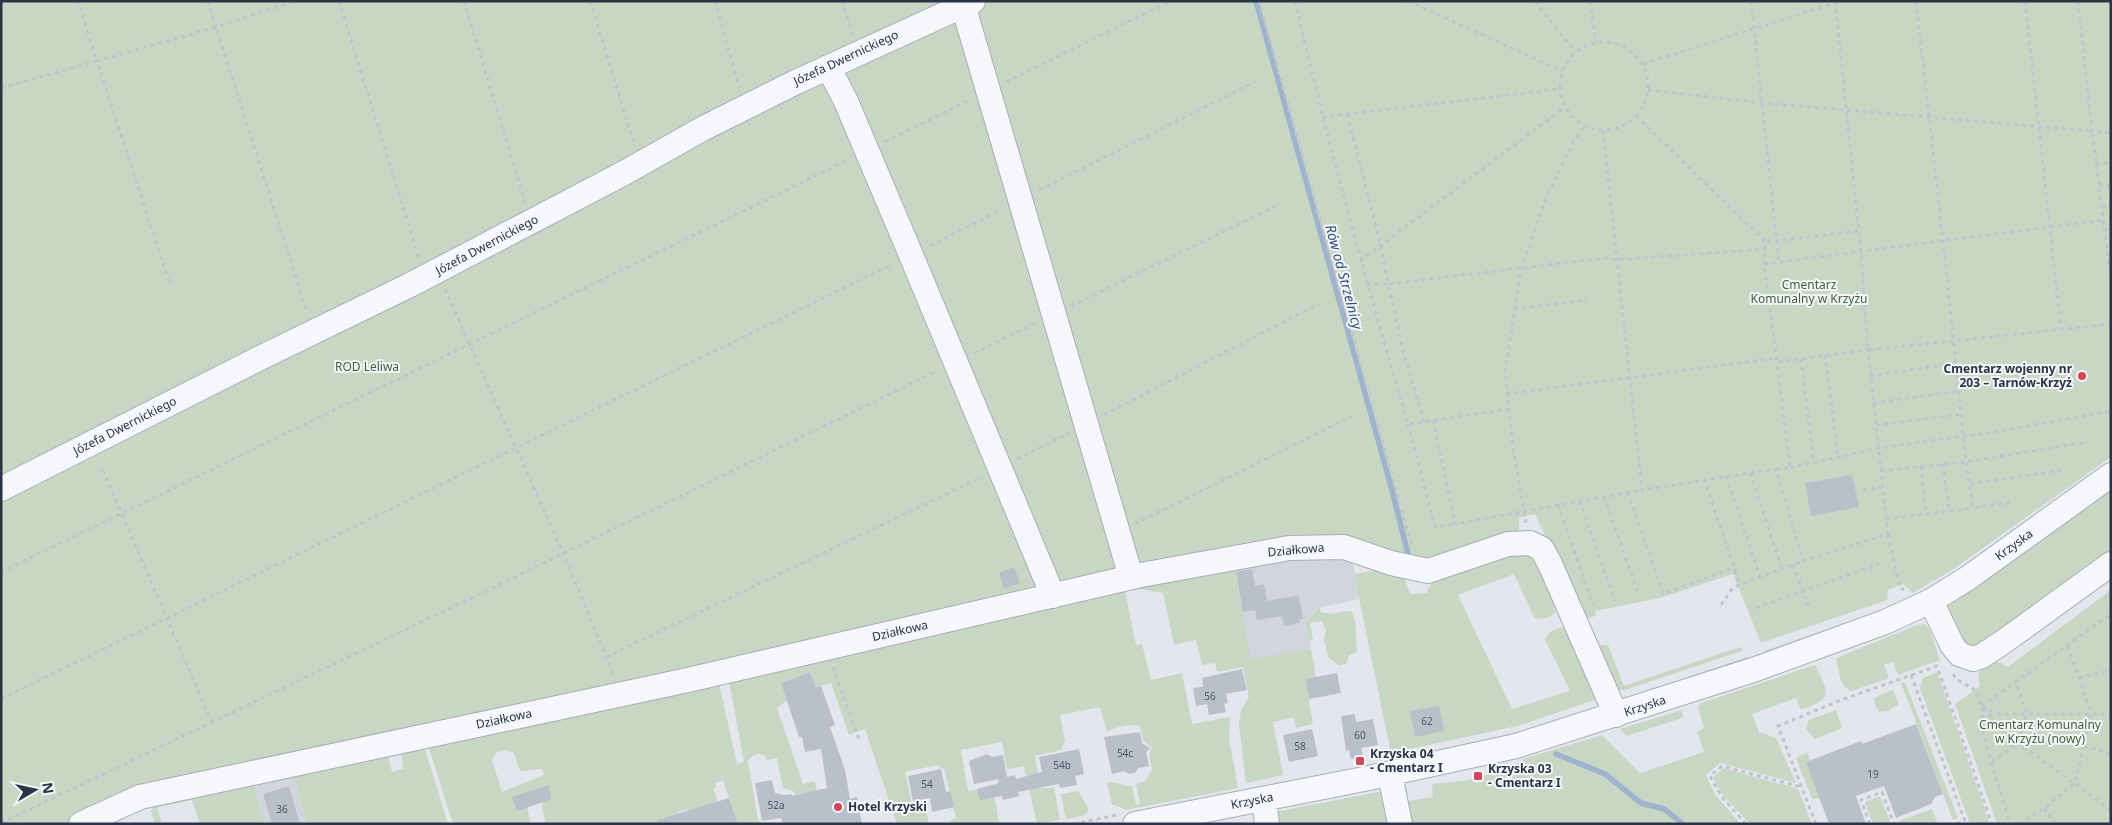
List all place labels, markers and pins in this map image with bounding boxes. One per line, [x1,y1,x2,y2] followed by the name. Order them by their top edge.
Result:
[1944,360,2073,391] place label: Cmentarz wojenny nr 203 – Tarnów-Krzyż
[2076,370,2088,382] marker: Cmentarz wojenny nr 203 – Tarnów-Krzyż
[1370,745,1443,776] place label: Krzyska 04 - Cmentarz I
[1354,755,1366,767] marker: Krzyska 04 - Cmentarz I
[1488,760,1561,791] place label: Krzyska 03 - Cmentarz I
[1472,770,1484,782] marker: Krzyska 03 - Cmentarz I
[848,798,927,815] place label: Hotel Krzyski
[832,801,844,813] marker: Hotel Krzyski

